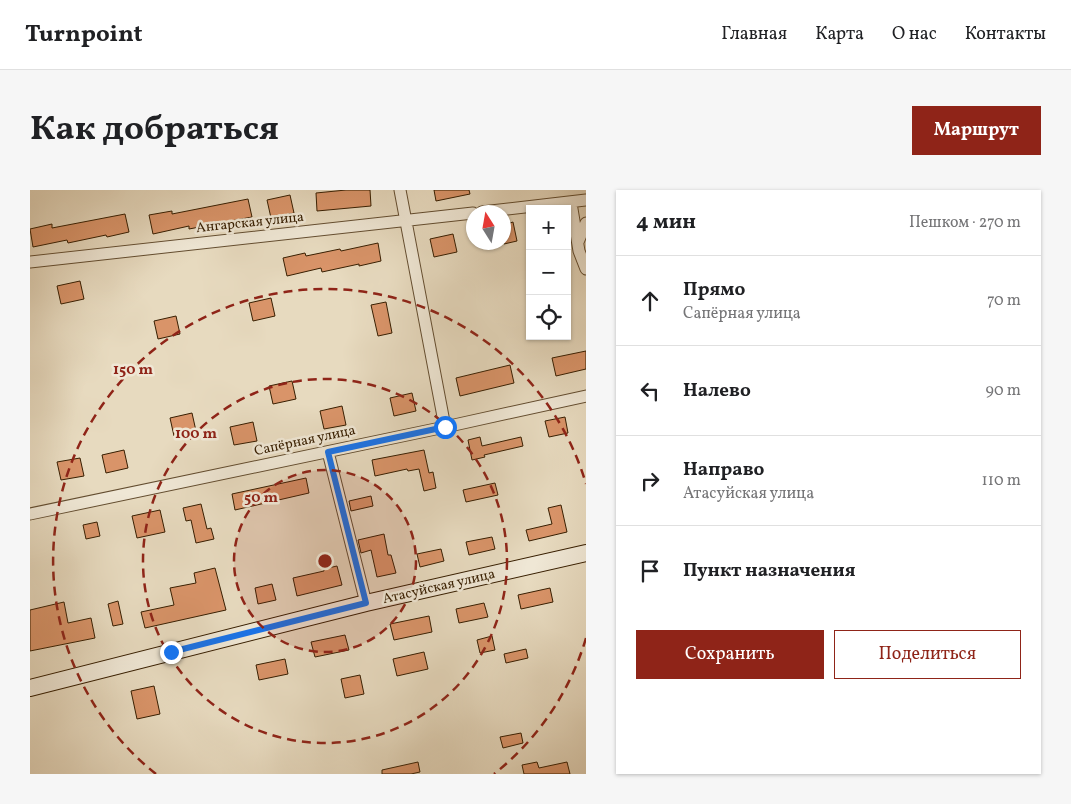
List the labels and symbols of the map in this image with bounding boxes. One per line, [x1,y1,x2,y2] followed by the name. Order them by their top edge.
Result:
[466,205,511,250] north arrow
[195,208,305,238] street label: Ангарская улица
[113,360,153,381] text: 150 m
[434,416,457,439] route start
[253,421,357,461] street label: Сапёрная улица
[175,424,218,445] text: 100 m
[244,488,278,509] text: 50 m
[316,552,334,570] centre of rings
[381,565,497,609] street label: Атасуйская улица
[160,641,183,664] route end

